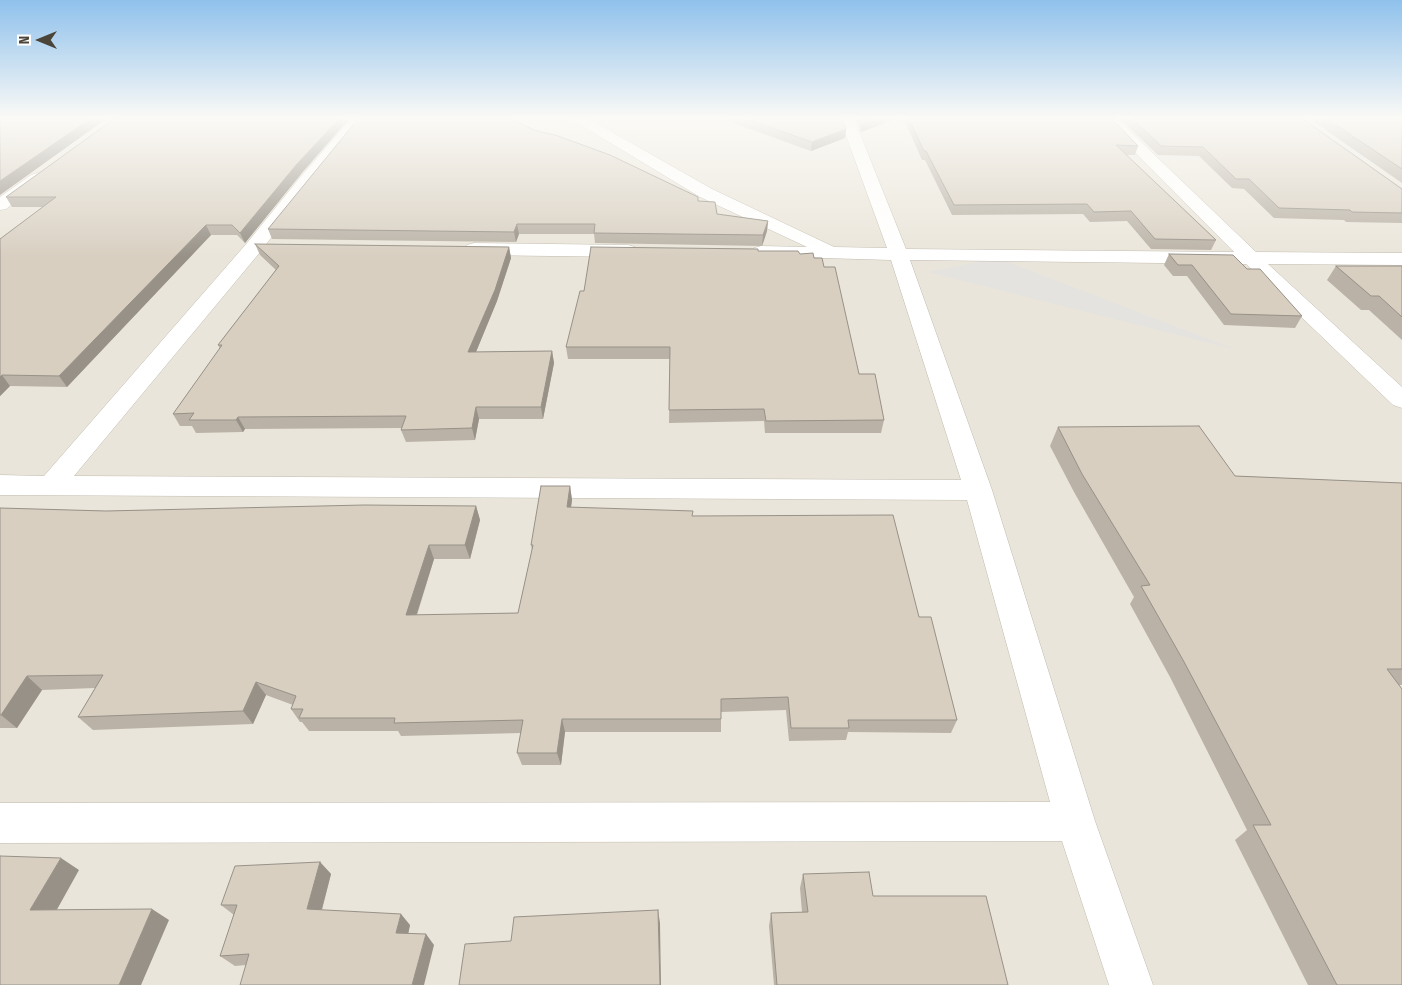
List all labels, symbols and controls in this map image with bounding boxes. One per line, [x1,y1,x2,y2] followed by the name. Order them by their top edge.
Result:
[15,15,65,65] north arrow
[16,36,33,44] text: N

